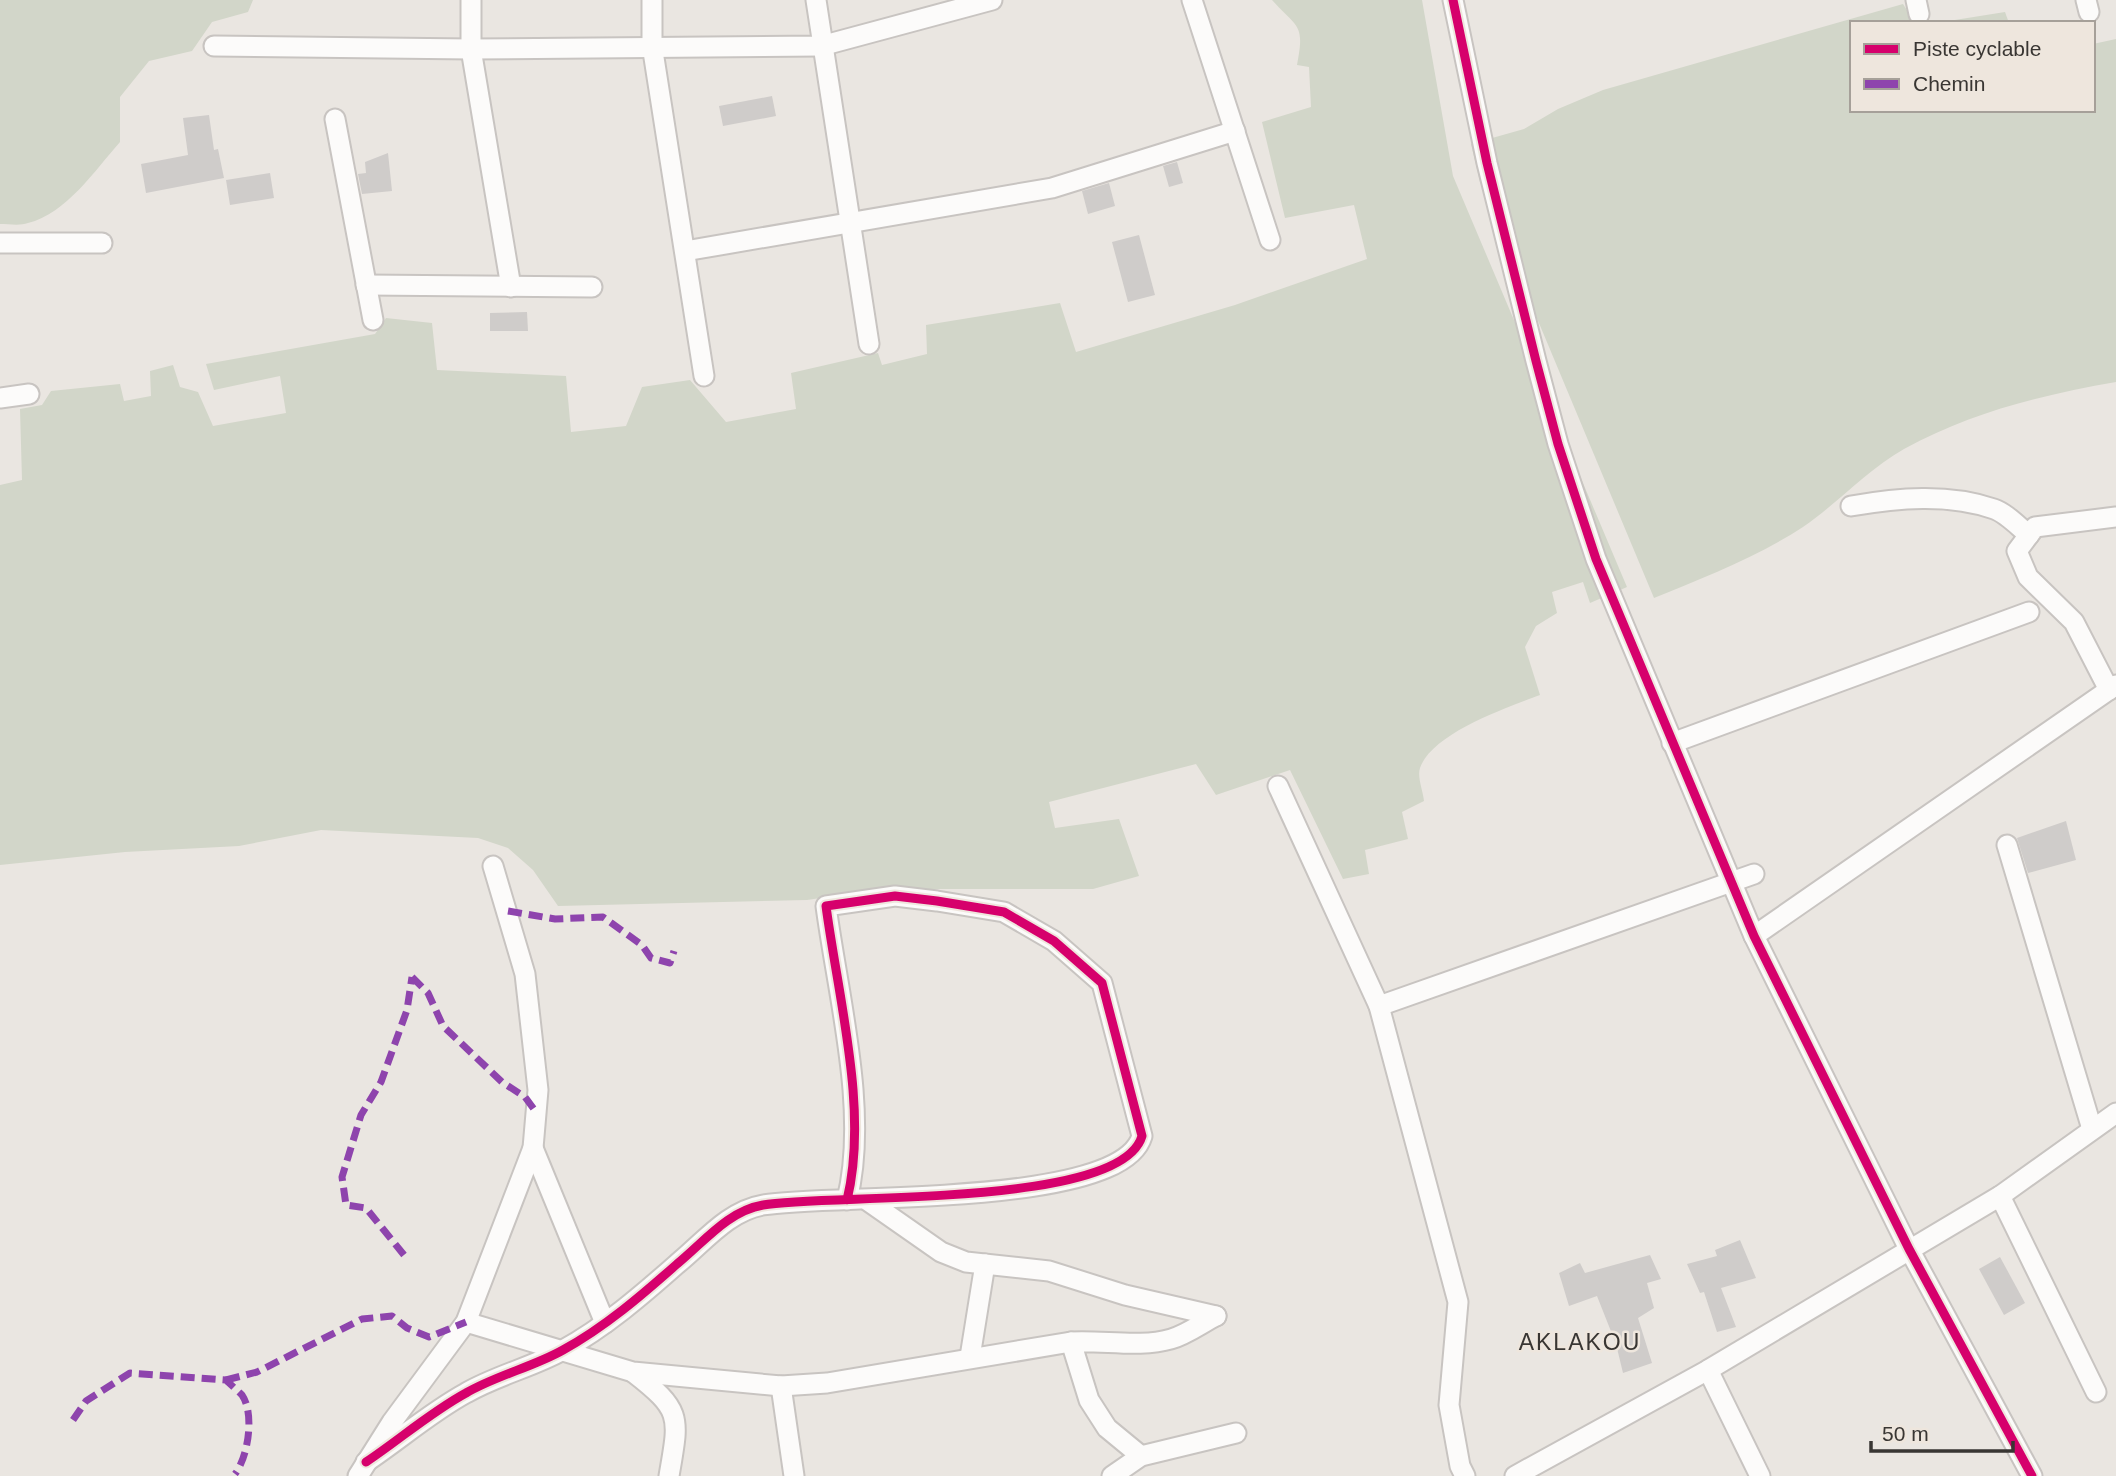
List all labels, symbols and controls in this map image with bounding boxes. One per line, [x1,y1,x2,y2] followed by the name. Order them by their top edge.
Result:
[1850,21,2095,112] legend
[1913,37,2041,60] text: Piste cyclable
[1913,72,1985,95] text: Chemin
[1519,1329,1641,1355] district label: AKLAKOU
[1871,1410,2013,1454] scale bar
[1882,1422,1929,1445] text: 50 m

